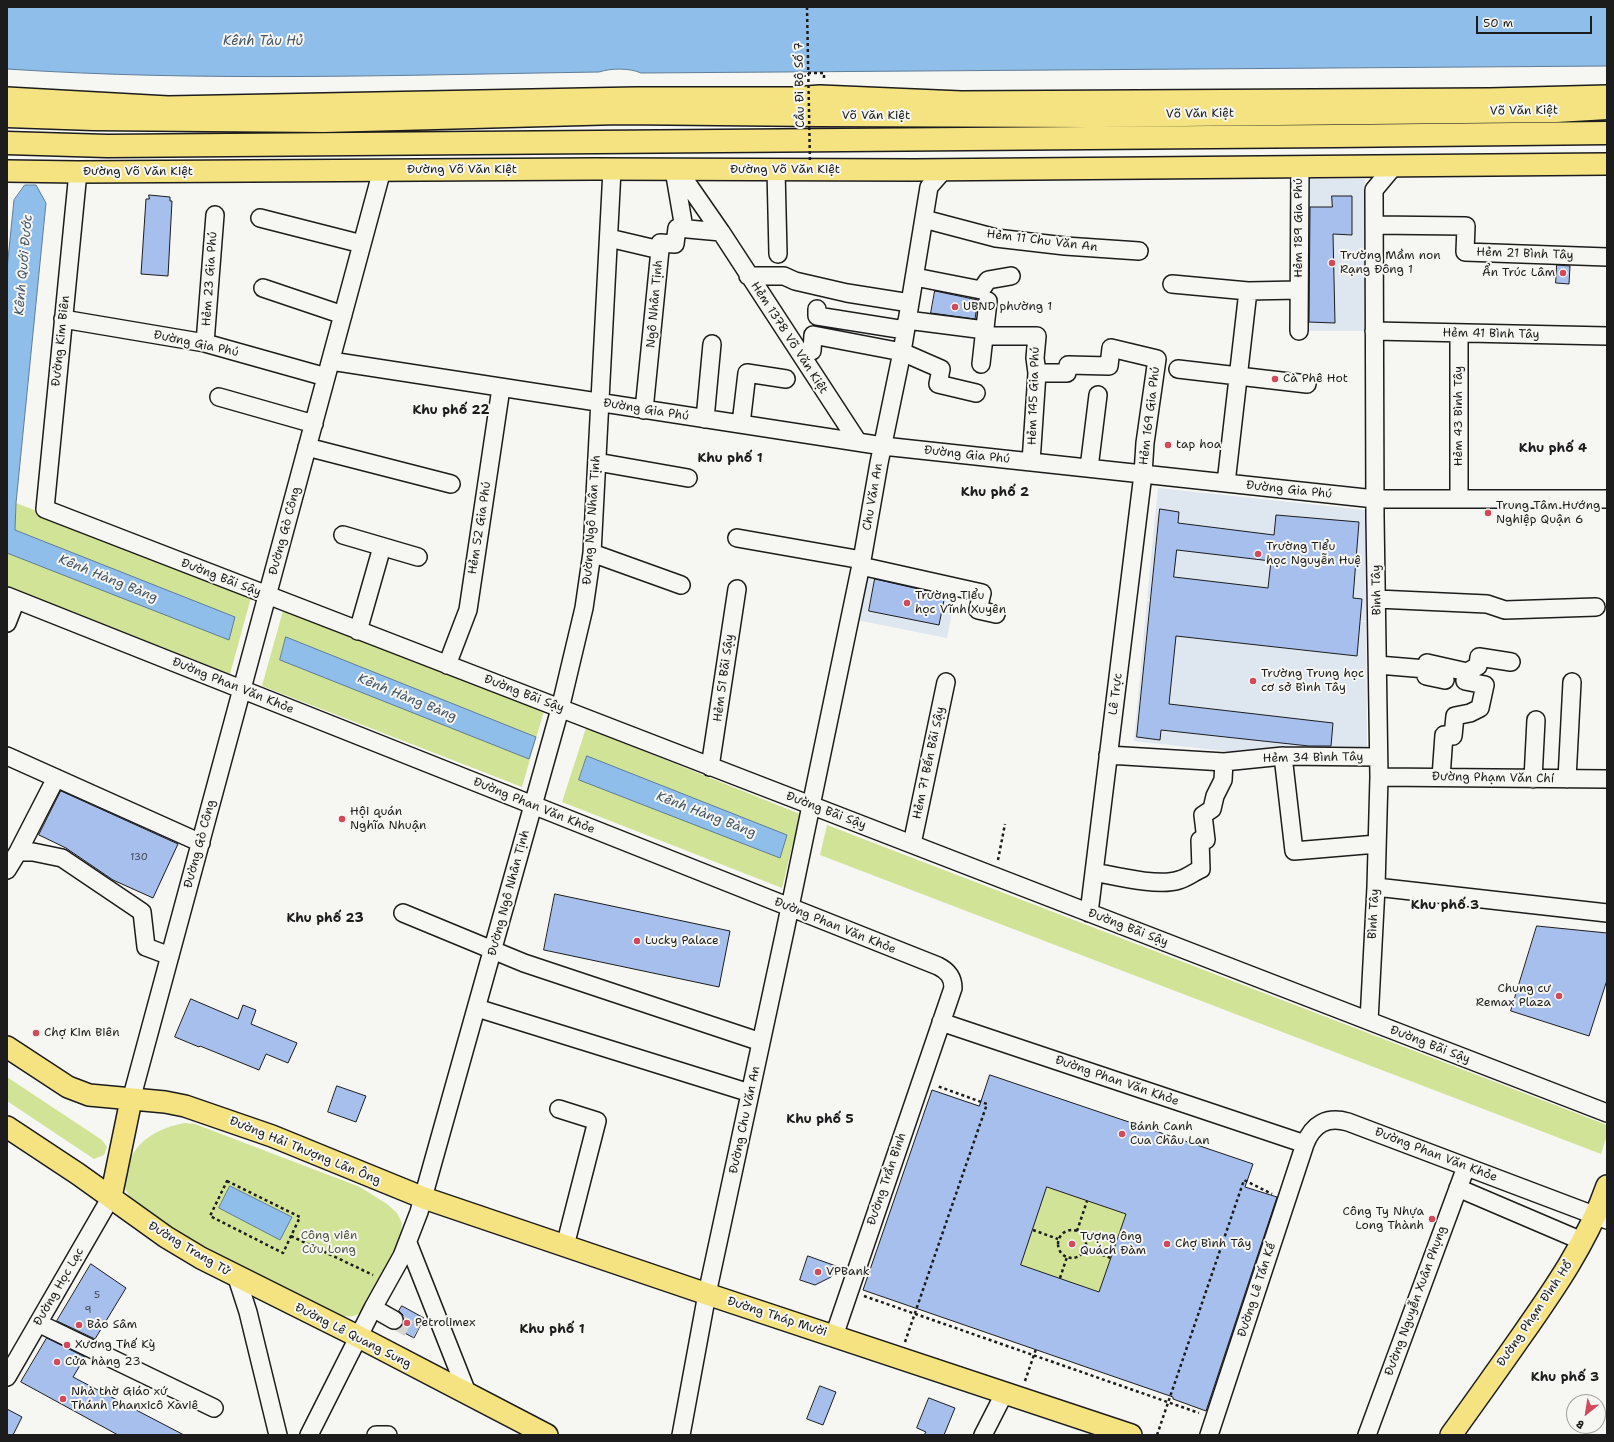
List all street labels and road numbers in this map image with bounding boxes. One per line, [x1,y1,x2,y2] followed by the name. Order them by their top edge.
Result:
[792,42,808,128] street label: Cầu Đi Bộ Số 7
[1490,103,1558,119] street label: Võ Văn Kiệt
[1166,106,1234,122] street label: Võ Văn Kiệt
[842,109,910,123] street label: Võ Văn Kiệt
[407,163,517,177] street label: Đường Võ Văn Kiệt
[730,163,840,177] street label: Đường Võ Văn Kiệt
[83,165,193,179] street label: Đường Võ Văn Kiệt
[1292,178,1306,278] street label: Hẻm 189 Gia Phú
[986,227,1098,255] street label: Hẻm 11 Chu Văn An
[200,231,220,327] street label: Hẻm 23 Gia Phú
[1476,245,1574,263] street label: Hẻm 21 Bình Tây
[644,259,666,349] street label: Ngô Nhân Tịnh
[747,279,831,397] street label: Hẻm 1378 Võ Văn Kiệt
[49,295,73,387] street label: Đường Kim Biên
[1442,326,1540,342] street label: Hẻm 41 Bình Tây
[152,328,240,360] street label: Đường Gia Phú
[1025,347,1043,445] street label: Hẻm 145 Gia Phú
[1137,366,1163,466] street label: Hẻm 169 Gia Phú
[1452,366,1466,466] street label: Hẻm 43 Bình Tây
[602,396,690,424] street label: Đường Gia Phú
[923,443,1011,467] street label: Đường Gia Phú
[580,455,604,585] street label: Đường Ngô Nhân Tịnh
[860,462,886,532] street label: Chu Văn An
[1245,478,1333,502] street label: Đường Gia Phú
[466,481,494,575] street label: Hẻm 52 Gia Phú
[266,485,304,577] street label: Đường Gò Công
[179,556,263,600] street label: Đường Bãi Sậy
[1369,565,1385,615] street label: Bình Tây
[711,633,737,723] street label: Hẻm 51 Bãi Sậy
[170,655,296,717] street label: Đường Phan Văn Khỏe
[482,672,566,716] street label: Đường Bãi Sậy
[1106,672,1126,716] street label: Lê Trực
[910,705,948,821] street label: Hẻm 71 Bến Bãi Sậy
[1263,750,1363,766] street label: Hẻm 34 Bình Tây
[1432,770,1554,786] street label: Đường Phạm Văn Chí
[471,775,597,837] street label: Đường Phan Văn Khỏe
[784,789,868,833] street label: Đường Bãi Sậy
[181,798,219,890] street label: Đường Gò Công
[485,828,533,958] street label: Đường Ngô Nhân Tịnh
[1365,888,1383,940] street label: Bình Tây
[772,895,898,957] street label: Đường Phan Văn Khỏe
[1086,906,1170,950] street label: Đường Bãi Sậy
[1388,1023,1472,1067] street label: Đường Bãi Sậy
[1053,1053,1181,1109] street label: Đường Phan Văn Khỏe
[727,1065,763,1175] street label: Đường Chu Văn An
[227,1114,383,1188] street label: Đường Hải Thượng Lãn Ông
[1373,1125,1499,1185] street label: Đường Phan Văn Khỏe
[864,1131,910,1227] street label: Đường Trần Bình
[145,1219,233,1279] street label: Đường Trang Tử
[1382,1224,1450,1378] street label: Đường Nguyễn Xuân Phụng
[1235,1241,1279,1339] street label: Đường Lê Tấn Kế
[31,1245,87,1329] street label: Đường Học Lạc
[1494,1258,1576,1370] street label: Đường Phạm Đình Hổ
[725,1294,829,1340] street label: Đường Tháp Mười
[292,1300,414,1372] street label: Đường Lê Quang Sung

